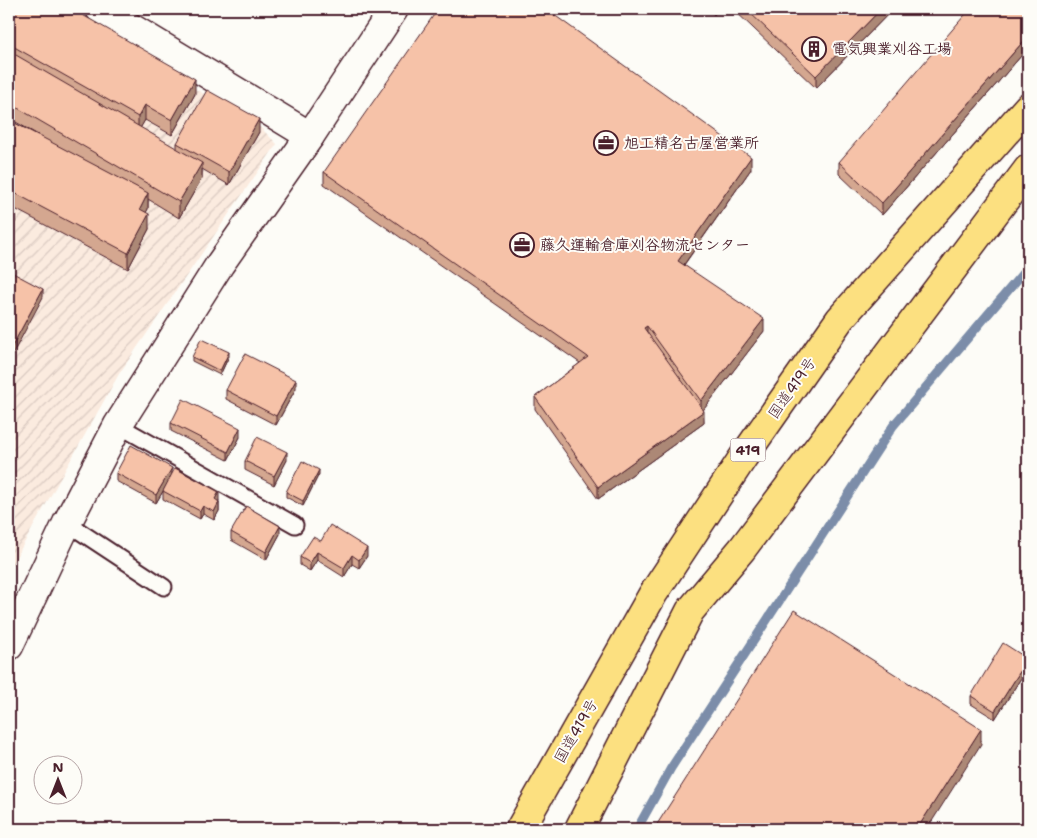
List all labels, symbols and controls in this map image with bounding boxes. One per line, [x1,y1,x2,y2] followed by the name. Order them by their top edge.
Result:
[801,36,827,62] building icon: 電気興業刈谷工場
[832,39,952,59] place label: 電気興業刈谷工場
[593,130,619,156] office icon: 旭工精名古屋営業所
[624,133,759,153] place label: 旭工精名古屋営業所
[509,232,535,258] office icon: 藤久運輸倉庫刈谷物流センター
[540,235,750,255] place label: 藤久運輸倉庫刈谷物流センター
[763,353,821,423] street label: 国道419号
[730,438,766,462] road number: 419
[550,695,602,767] street label: 国道419号
[32,756,82,806] north arrow
[52,758,64,776] text: N

